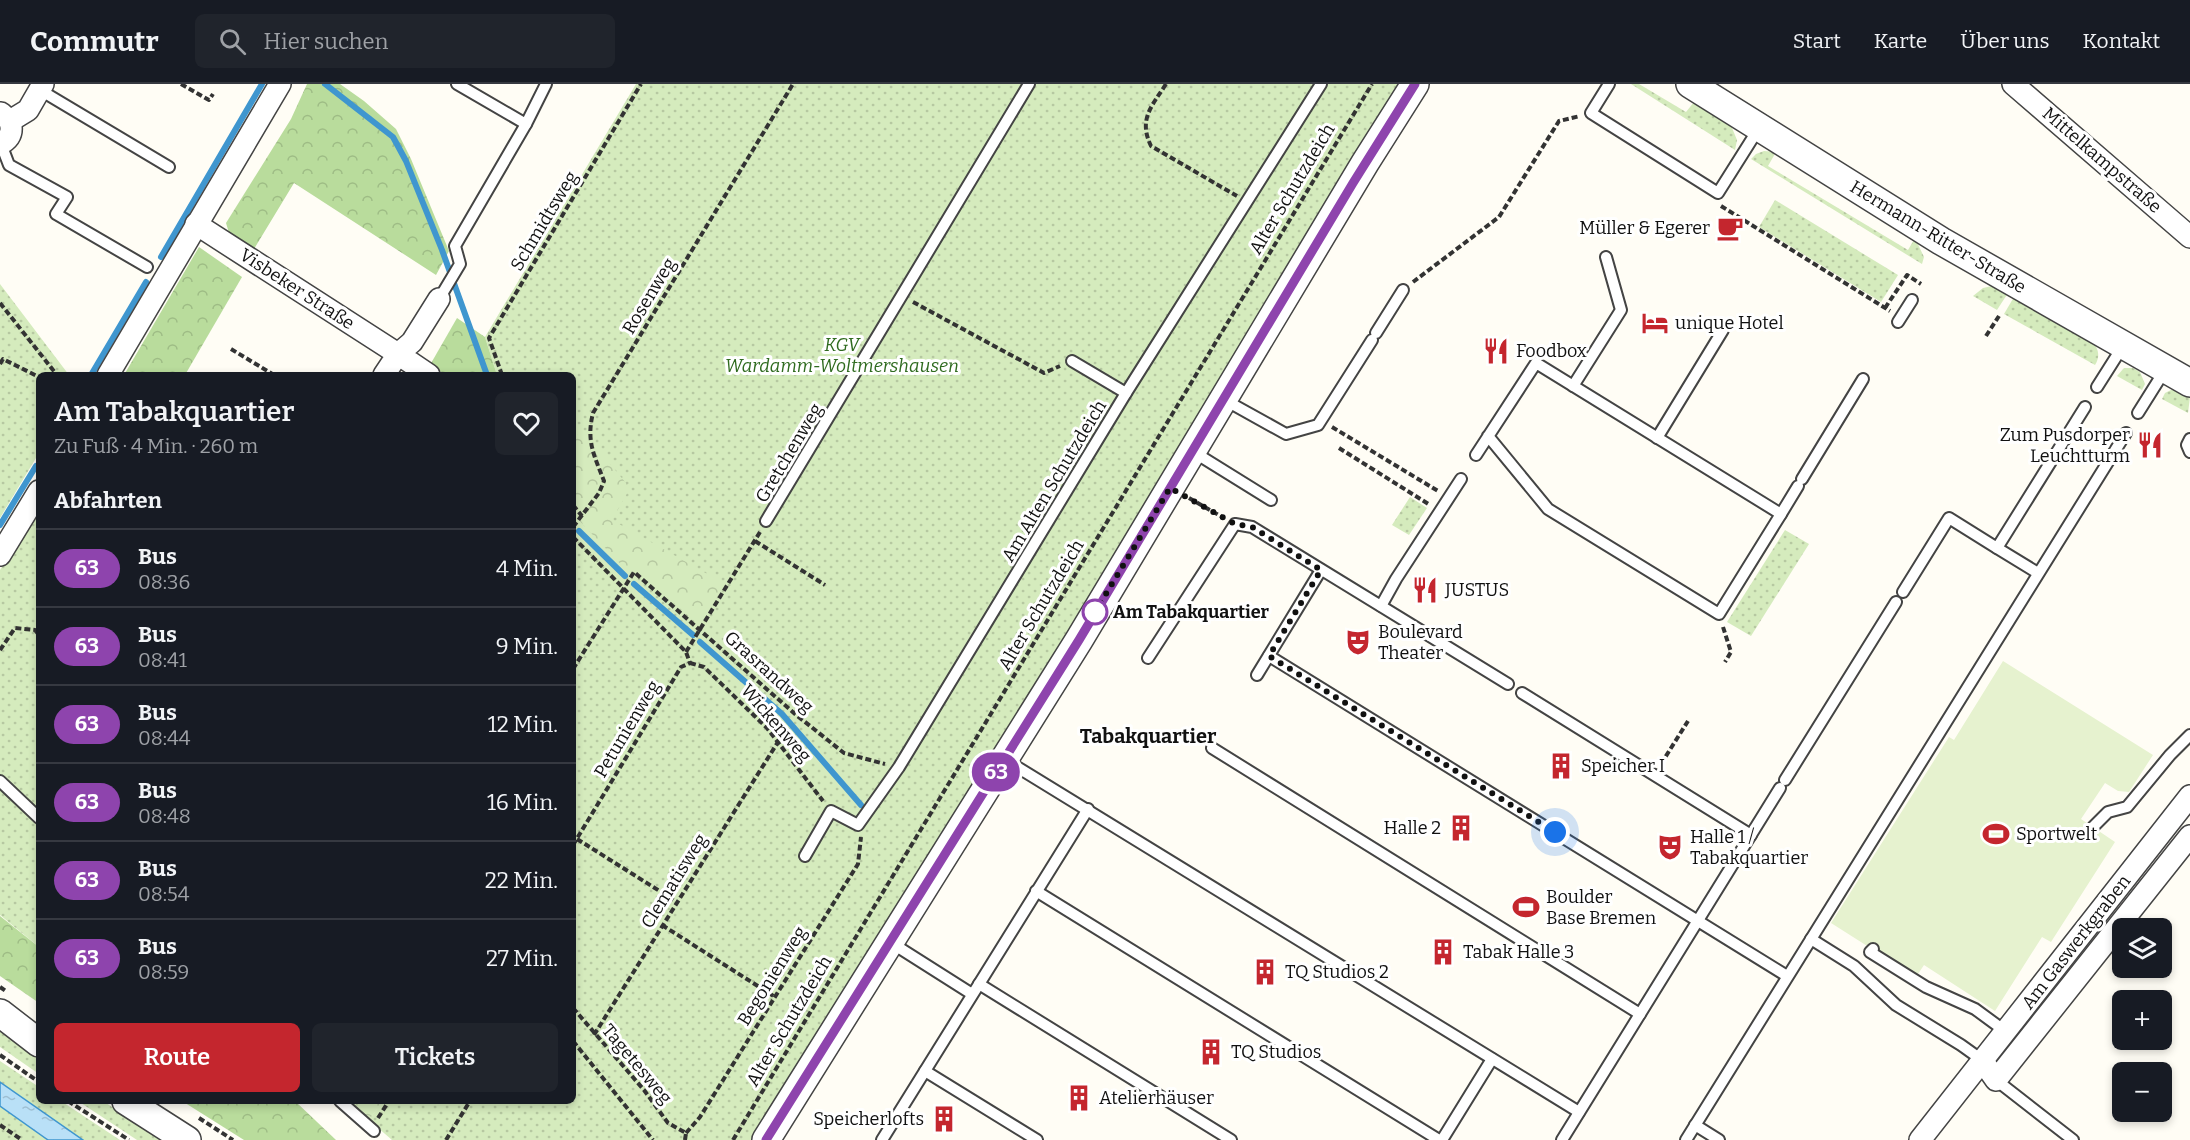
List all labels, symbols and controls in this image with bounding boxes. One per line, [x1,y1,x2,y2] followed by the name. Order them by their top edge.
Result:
[195,14,615,68] search box
[30,25,159,58] text: Commutr
[216,25,249,58] icon: search
[264,28,389,55] text: Hier suchen
[1793,28,1841,54] text: Start
[1874,28,1927,54] text: Karte
[1960,28,2050,54] text: Über uns
[2083,28,2160,54] text: Kontakt
[2038,102,2166,218] street label: Mittelkampstraße
[1244,120,1340,258] street label: Alter Schutzdeich
[506,167,582,275] street label: Schmidtsweg
[1846,176,2030,298] street label: Hermann-Ritter-Straße
[1715,213,1745,243] cafe icon: Müller & Egerer
[1579,217,1710,239] place label: Müller & Egerer
[235,244,359,334] street label: Visbeker Straße
[618,254,680,338] street label: Rosenweg
[1640,308,1670,338] hotel icon: unique Hotel
[1675,312,1784,334] place label: unique Hotel
[725,334,959,377] park label: KGV Wardamm-Woltmershausen
[1481,336,1511,366] restaurant icon: Foodbox
[1516,340,1587,362] place label: Foodbox
[495,392,558,455] button: heart
[54,395,294,428] text: Am Tabakquartier
[997,396,1111,566] street label: Am Alten Schutzdeich
[751,399,827,507] street label: Gretchenweg
[2000,424,2130,467] place label: Zum Pusdorper Leuchtturm
[2135,430,2165,460] restaurant icon: Zum Pusdorper Leuchtturm
[54,434,258,458] text: Zu Fuß · 4 Min. · 260 m
[54,487,162,514] text: Abfahrten
[993,536,1089,674] street label: Alter Schutzdeich
[138,543,177,570] text: Bus
[75,555,99,581] text: 63
[496,555,558,582] text: 4 Min.
[138,570,190,594] text: 08:36
[1410,575,1440,605] restaurant icon: JUSTUS
[1444,579,1509,601] place label: JUSTUS
[1082,599,1108,625] marker: Am Tabakquartier
[1113,601,1270,623] place label: Am Tabakquartier
[138,621,177,648] text: Bus
[1378,621,1463,664] place label: Boulevard Theater
[720,626,818,718] street label: Grasrandweg
[1343,627,1373,657] theatre icon: Boulevard Theater
[75,633,99,659] text: 63
[496,633,558,660] text: 9 Min.
[138,648,187,672] text: 08:41
[589,676,665,782] street label: Petunienweg
[736,679,816,767] street label: Wickenweg
[138,699,177,726] text: Bus
[75,711,99,737] text: 63
[488,711,558,738] text: 12 Min.
[1080,724,1217,748] district label: Tabakquartier
[138,726,191,750] text: 08:44
[1546,751,1576,781] building icon: Speicher I
[969,752,1023,792] line badge: 63
[1581,755,1665,777] place label: Speicher I
[984,759,1008,785] text: 63
[138,777,177,804] text: Bus
[75,789,99,815] text: 63
[487,789,558,816] text: 16 Min.
[138,804,191,828] text: 08:48
[1446,813,1476,843] building icon: Halle 2
[1384,817,1441,839] place label: Halle 2
[1540,817,1570,847] your location
[1981,819,2011,849] sports icon: Sportwelt
[2016,823,2098,845] place label: Sportwelt
[1690,826,1808,869] place label: Halle 1 / Tabakquartier
[636,830,712,932] street label: Clematisweg
[1655,832,1685,862] theatre icon: Halle 1 / Tabakquartier
[138,855,177,882] text: Bus
[75,867,99,893] text: 63
[485,867,558,894] text: 22 Min.
[2017,870,2136,1013] street label: Am Gaswerkgraben
[138,882,189,906] text: 08:54
[1546,886,1657,929] place label: Boulder Base Bremen
[1511,892,1541,922] sports icon: Boulder Base Bremen
[2112,918,2172,1122] map controls
[2112,918,2172,978] button: layers
[733,922,811,1030] street label: Begonienweg
[138,933,177,960] text: Bus
[1428,937,1458,967] building icon: Tabak Halle 3
[1463,941,1574,963] place label: Tabak Halle 3
[75,945,99,971] text: 63
[486,945,558,972] text: 27 Min.
[741,952,837,1090] street label: Alter Schutzdeich
[1250,957,1280,987] building icon: TQ Studios 2
[138,960,189,984] text: 08:59
[1285,961,1389,983] place label: TQ Studios 2
[2112,990,2172,1050] button: +
[597,1020,677,1108] street label: Tagetesweg
[54,1023,300,1092] button: Route
[312,1023,558,1092] button: Tickets
[1196,1037,1226,1067] building icon: TQ Studios
[1231,1041,1321,1063] place label: TQ Studios
[2112,1062,2172,1122] button: −
[1064,1083,1094,1113] building icon: Atelierhäuser
[1099,1087,1214,1109] place label: Atelierhäuser
[929,1104,959,1134] building icon: Speicherlofts
[813,1108,924,1130] place label: Speicherlofts

